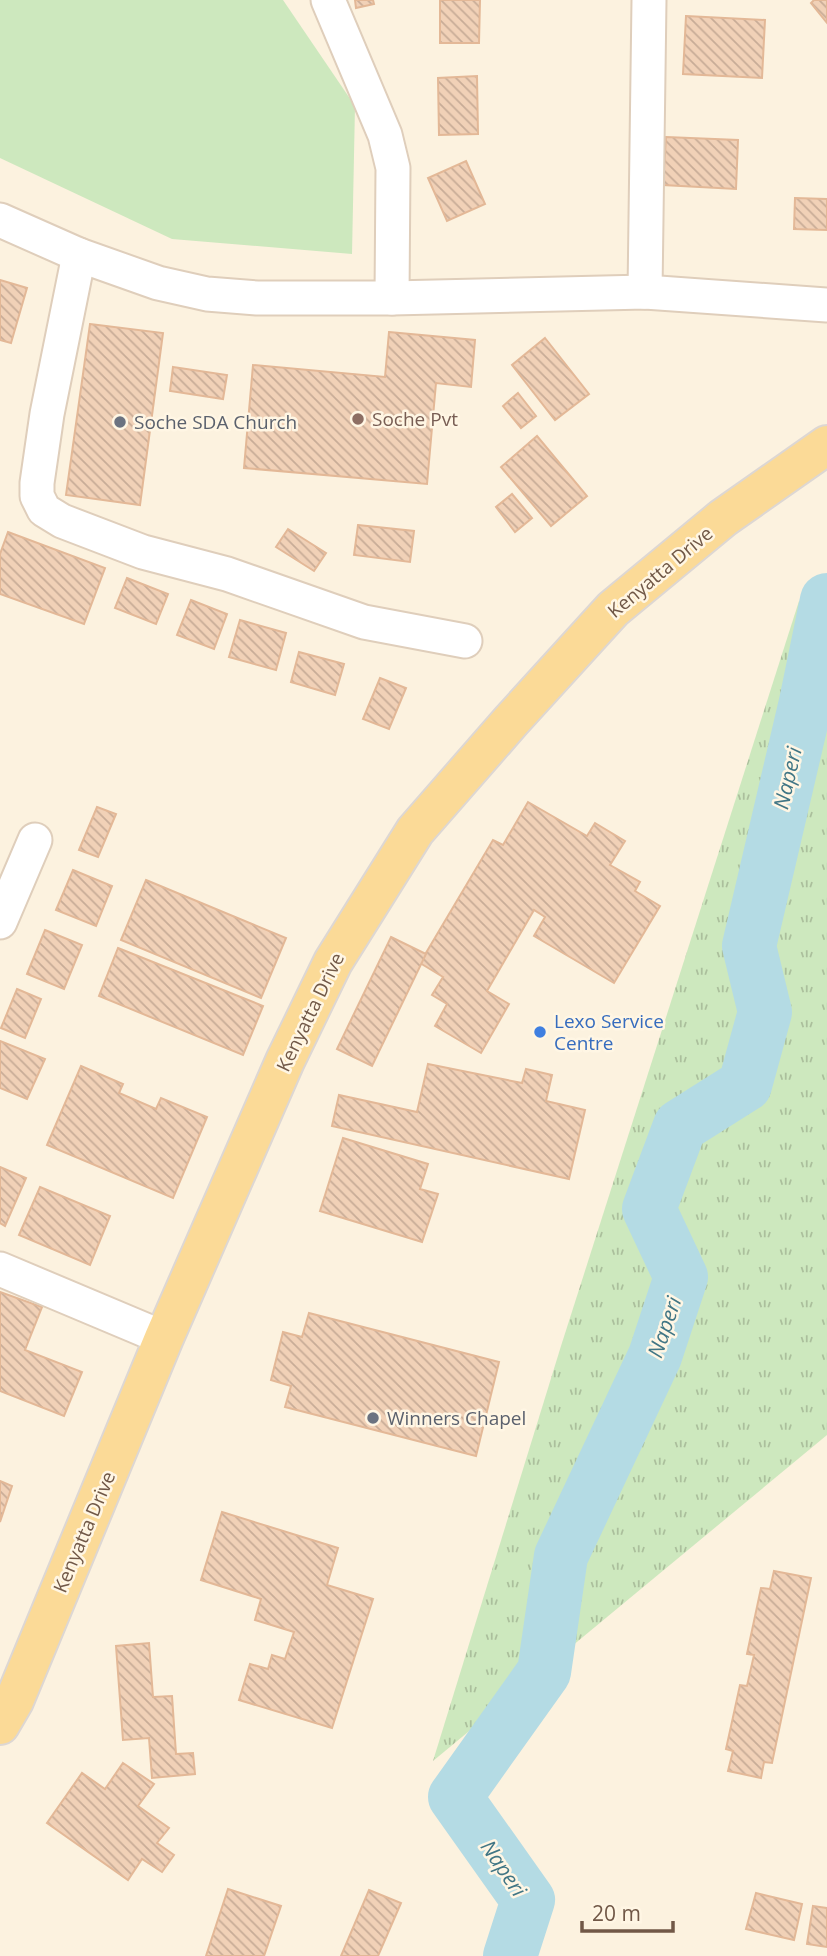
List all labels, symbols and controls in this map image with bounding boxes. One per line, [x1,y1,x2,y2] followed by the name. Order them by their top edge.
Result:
[372,406,458,432] place label: Soche Pvt
[134,409,297,435] place label: Soche SDA Church
[350,411,366,427] marker: Soche Pvt
[112,414,128,430] marker: Soche SDA Church
[602,520,718,624] street label: Kenyatta Drive
[766,744,808,812] water label: Naperi
[270,948,350,1076] street label: Kenyatta Drive
[554,1008,664,1056] place label: Lexo Service Centre
[532,1024,548,1040] marker: Lexo Service Centre
[641,1292,688,1361] water label: Naperi
[387,1405,526,1431] place label: Winners Chapel
[365,1410,381,1426] marker: Winners Chapel
[47,1467,121,1597] street label: Kenyatta Drive
[475,1834,534,1902] water label: Naperi
[582,1890,673,1934] scale bar
[592,1899,641,1927] text: 20 m

